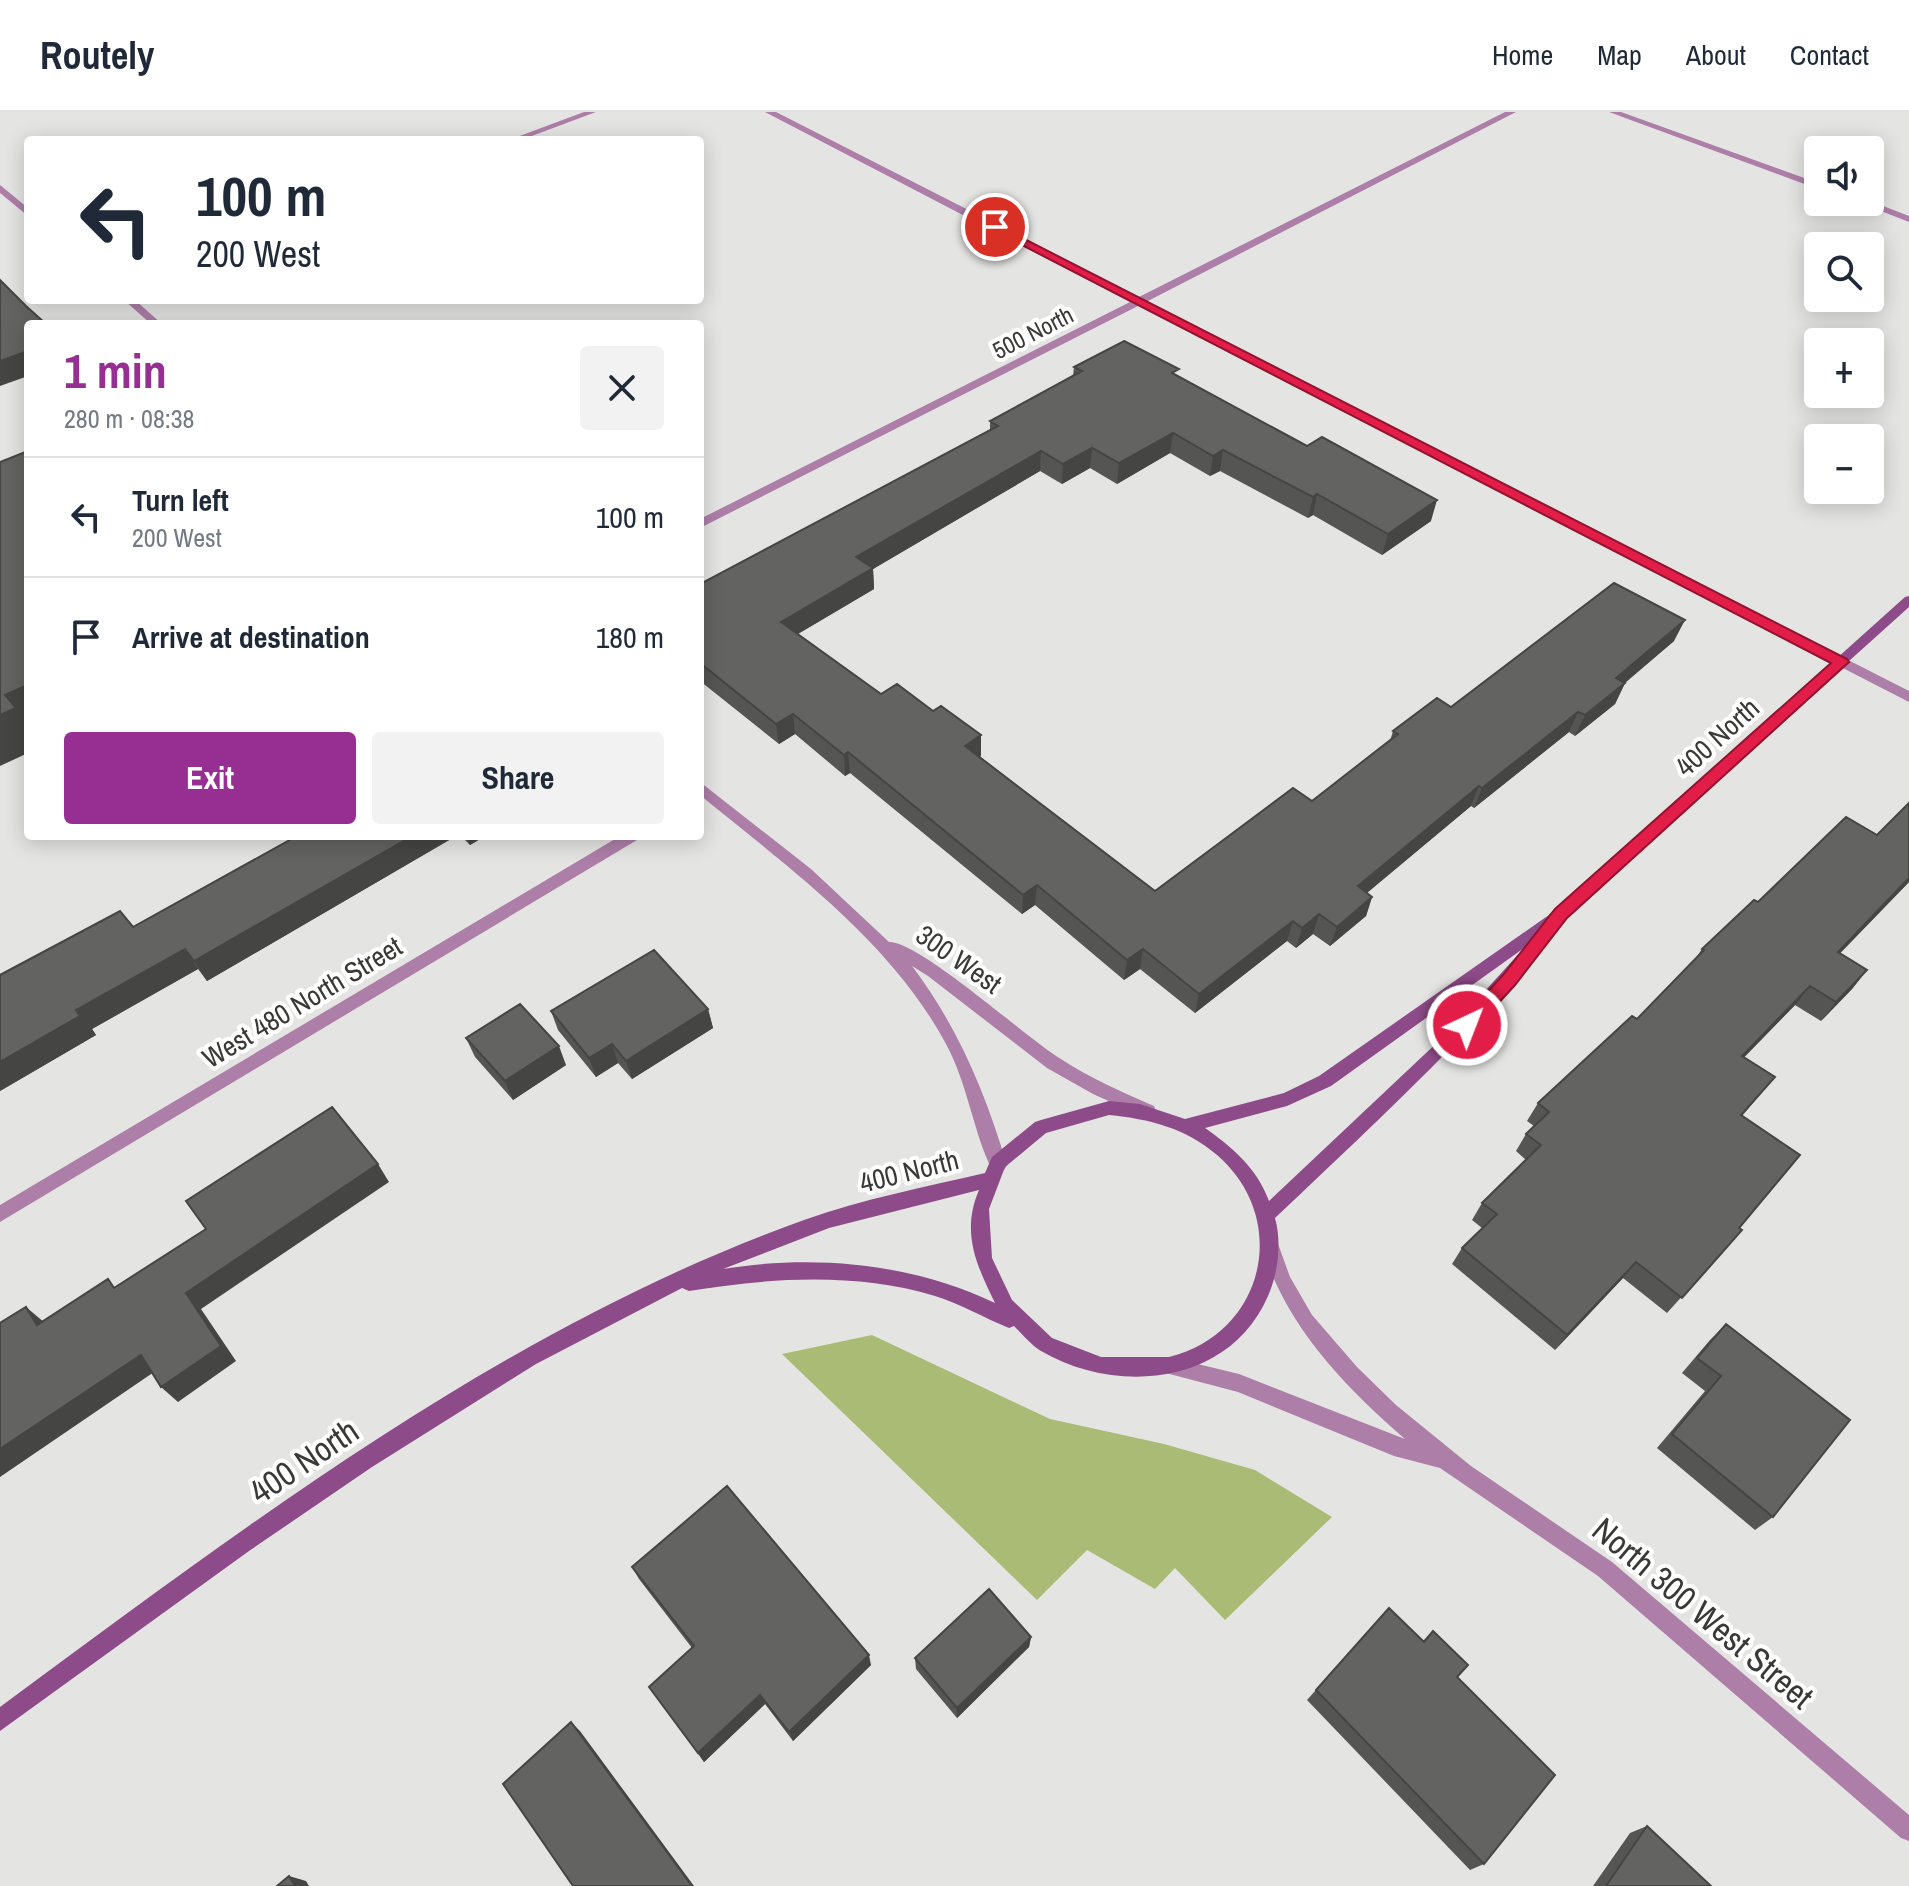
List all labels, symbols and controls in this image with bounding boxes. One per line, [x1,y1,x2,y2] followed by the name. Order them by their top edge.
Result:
[40,30,154,81] text: Routely
[1492,36,1553,74] text: Home
[1597,36,1642,74] text: Map
[1686,36,1746,74] text: About
[1790,36,1869,74] text: Contact
[1804,136,1884,504] map controls
[1804,136,1884,216] button: sound
[196,158,326,233] text: 100 m
[64,168,168,272] icon: left
[961,193,1029,261] pin
[973,205,1017,249] icon: arrive
[196,230,320,278] text: 200 West
[1804,232,1884,312] button: search
[987,298,1078,366] street label: 500 North
[1804,328,1884,408] button: +
[64,338,167,403] text: 1 min
[580,346,664,430] button: close
[64,401,194,436] text: 280 m · 08:38
[1804,424,1884,504] button: −
[132,480,229,520] text: Turn left
[64,495,108,539] icon: left
[596,497,664,537] text: 100 m
[132,520,222,555] text: 200 West
[64,615,108,659] icon: arrive
[132,617,370,657] text: Arrive at destination
[596,617,664,657] text: 180 m
[1667,689,1767,785] street label: 400 North
[64,732,356,824] button: Exit
[372,732,664,824] button: Share
[909,916,1009,1002] street label: 300 West
[195,927,409,1077] street label: West 480 North Street
[1425,983,1509,1067] position arrow
[855,1140,963,1202] street label: 400 North
[240,1408,368,1514] street label: 400 North
[1583,1507,1823,1719] street label: North 300 West Street

